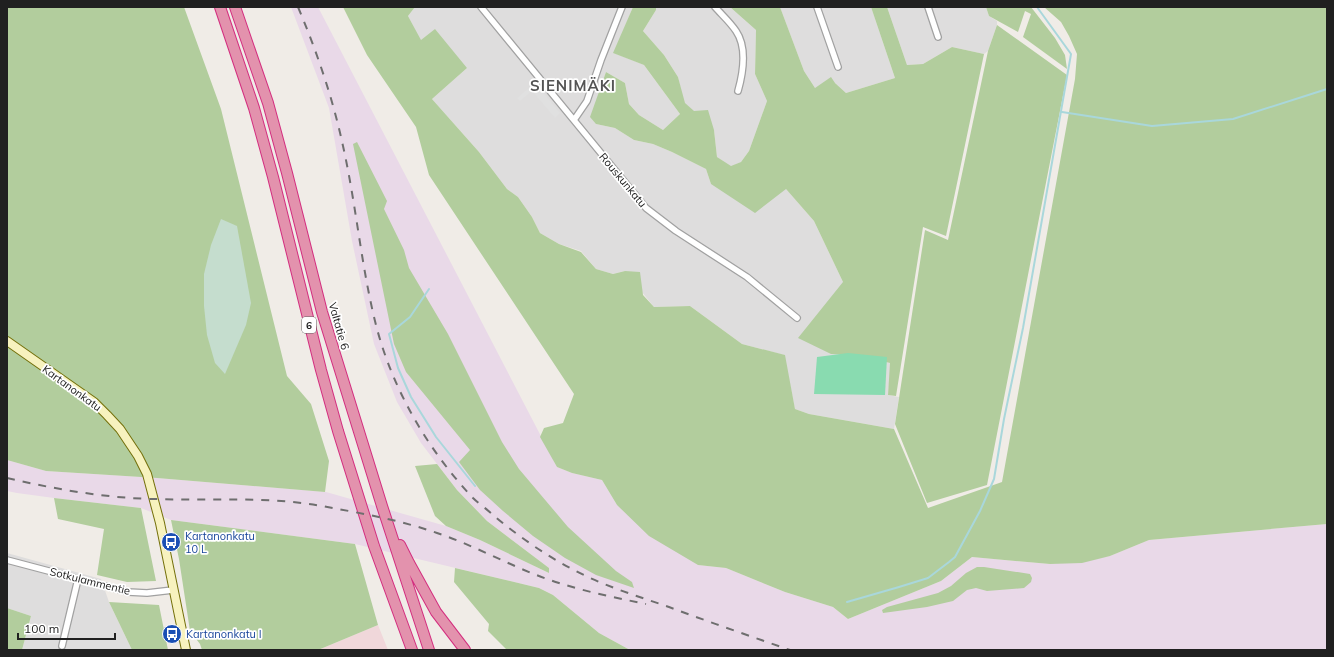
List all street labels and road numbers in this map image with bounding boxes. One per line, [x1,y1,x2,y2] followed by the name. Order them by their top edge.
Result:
[596,150,650,210] street label: Rouskunkatu
[326,301,353,352] street label: Valtatie 6
[302,317,316,333] road number: 6
[40,362,104,414] street label: Kartanonkatu
[48,564,132,598] street label: Sotkulammentie

